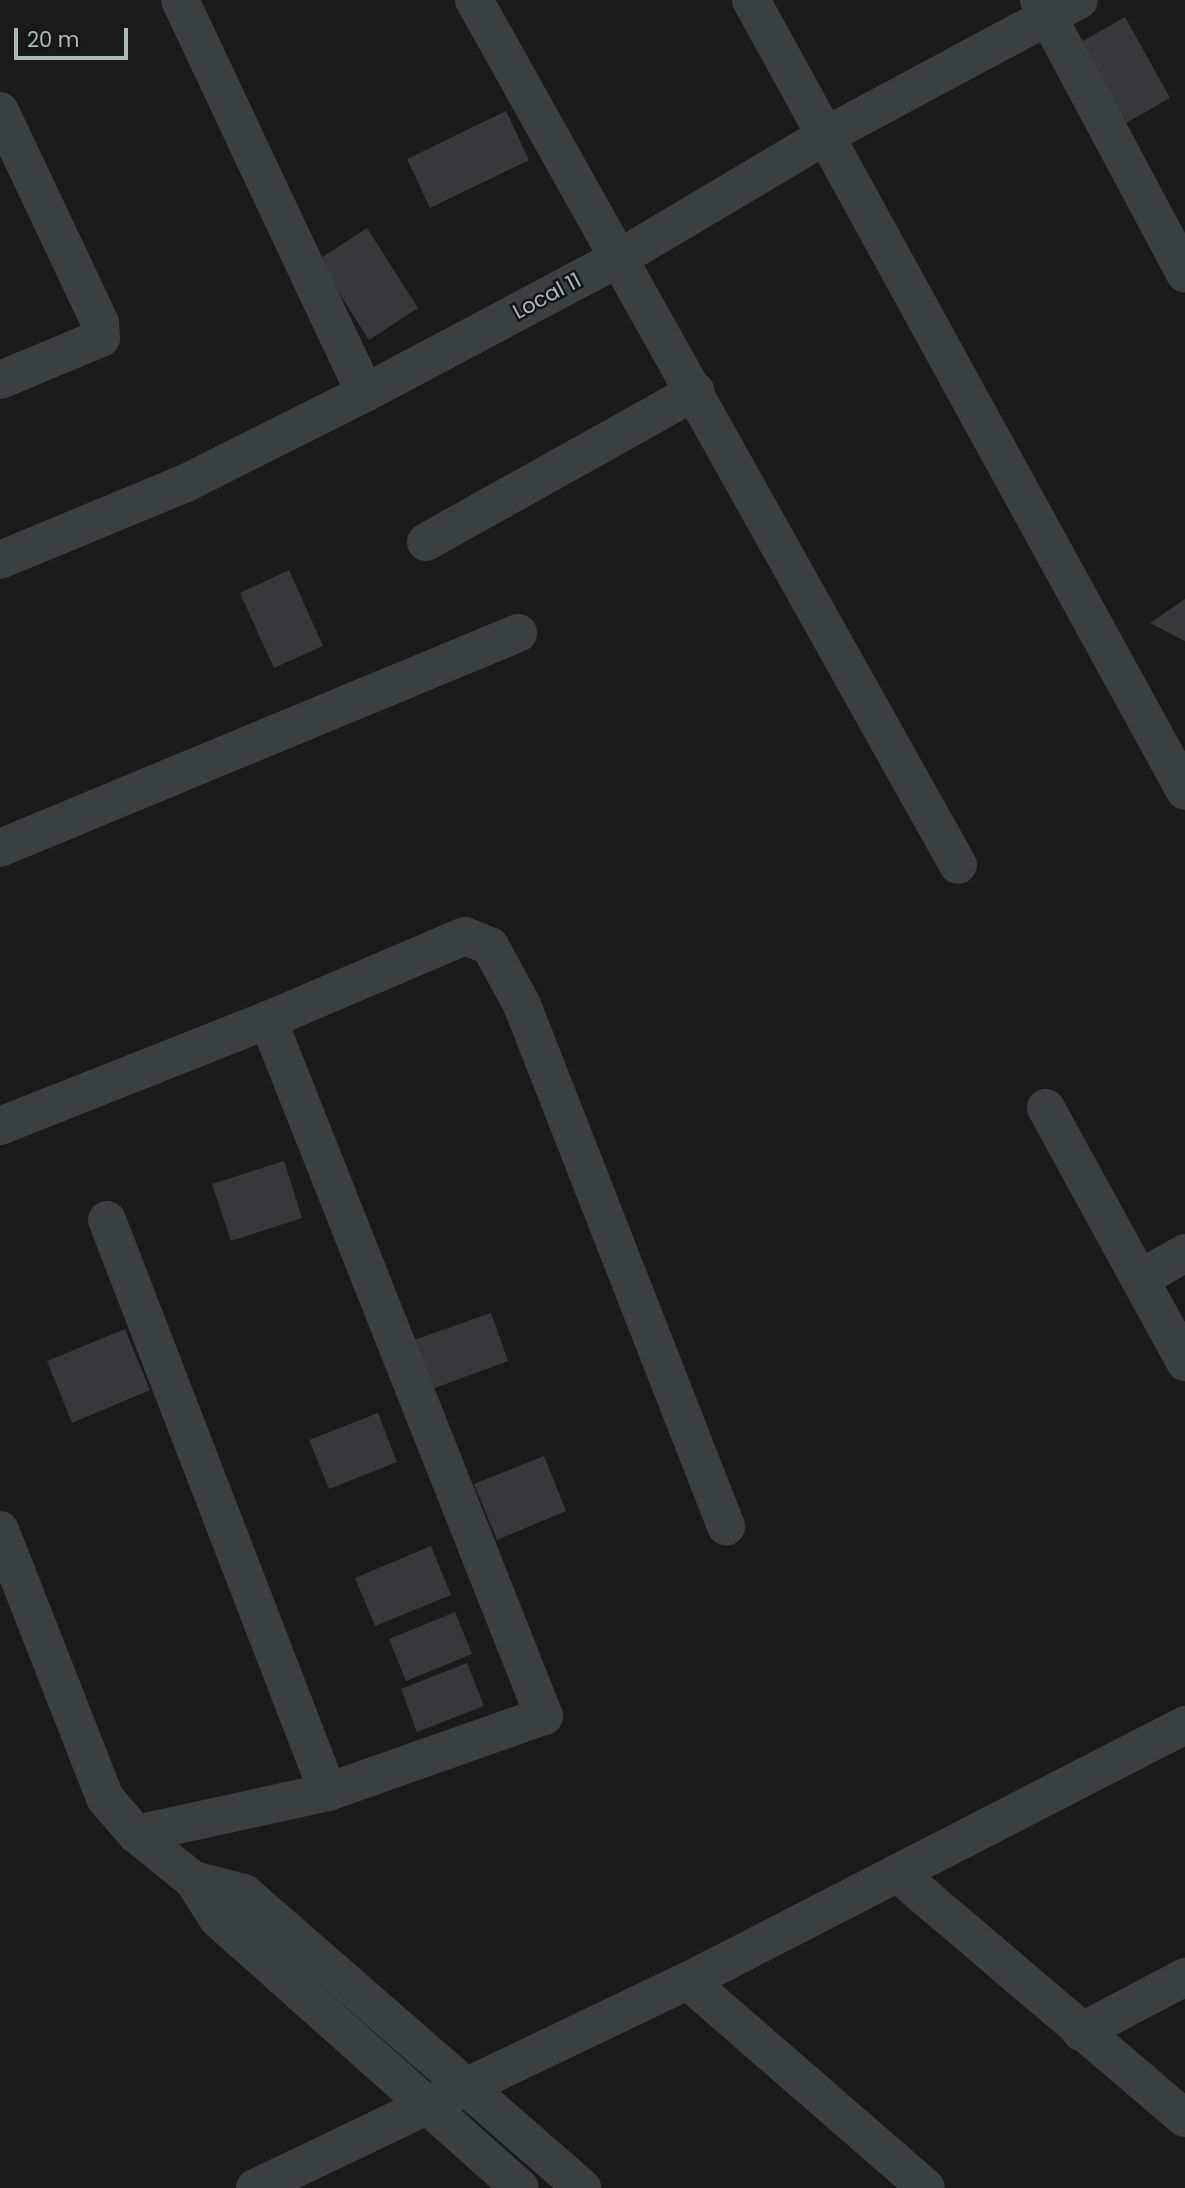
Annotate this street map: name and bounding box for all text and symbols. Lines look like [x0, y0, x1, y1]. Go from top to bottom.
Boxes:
scale bar [18, 14, 131, 58]
text: 20 m [27, 25, 80, 54]
street label: Local 11 [509, 268, 585, 324]

